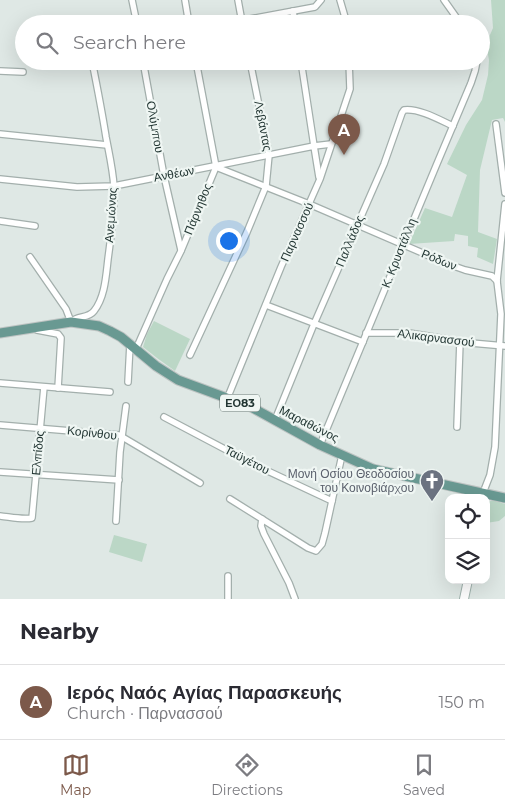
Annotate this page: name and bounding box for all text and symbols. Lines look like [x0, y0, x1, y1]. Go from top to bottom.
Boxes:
search box [15, 15, 490, 70]
icon: search [33, 29, 61, 57]
text: Search here [73, 31, 186, 54]
street label: Ολύμπου [144, 100, 167, 154]
street label: Λεβάντας [251, 100, 276, 153]
pin: A [328, 114, 360, 155]
street label: Ανθέων [152, 162, 196, 185]
street label: Πάρνηθος [180, 181, 215, 237]
street label: Ανεμώνας [101, 187, 120, 243]
street label: Παρνασσού [277, 200, 316, 264]
street label: Παλλάδος [332, 213, 367, 269]
street label: Κ. Κρυστάλλη [378, 216, 419, 290]
your location [216, 228, 242, 254]
street label: Ρόδων [419, 246, 459, 273]
street label: Αλικαρνασσού [397, 325, 476, 350]
road number: ΕΟ83 [220, 394, 260, 412]
street label: Μαραθώνος [277, 402, 342, 445]
street label: Κορίνθου [66, 422, 118, 443]
street label: Ελπίδος [28, 430, 47, 476]
street label: Ταϋγέτου [222, 442, 272, 477]
place label: Μονή Οσίου Θεοδοσίου του Κοινοβιάρχου [288, 466, 414, 495]
church icon: Μονή Οσίου Θεοδοσίου του Κοινοβιάρχου [419, 468, 445, 502]
map controls [445, 494, 490, 584]
button: locate [445, 494, 490, 539]
button: layers [445, 539, 490, 584]
text: Nearby [20, 619, 99, 644]
text: Ιερός Ναός Αγίας Παρασκευής [67, 681, 342, 704]
text: A [30, 693, 42, 712]
text: 150 m [438, 693, 485, 712]
text: Church · Παρνασσού [67, 704, 223, 723]
tab: Map [60, 751, 91, 799]
tab: Directions [211, 751, 283, 799]
tab: Saved [403, 751, 445, 799]

